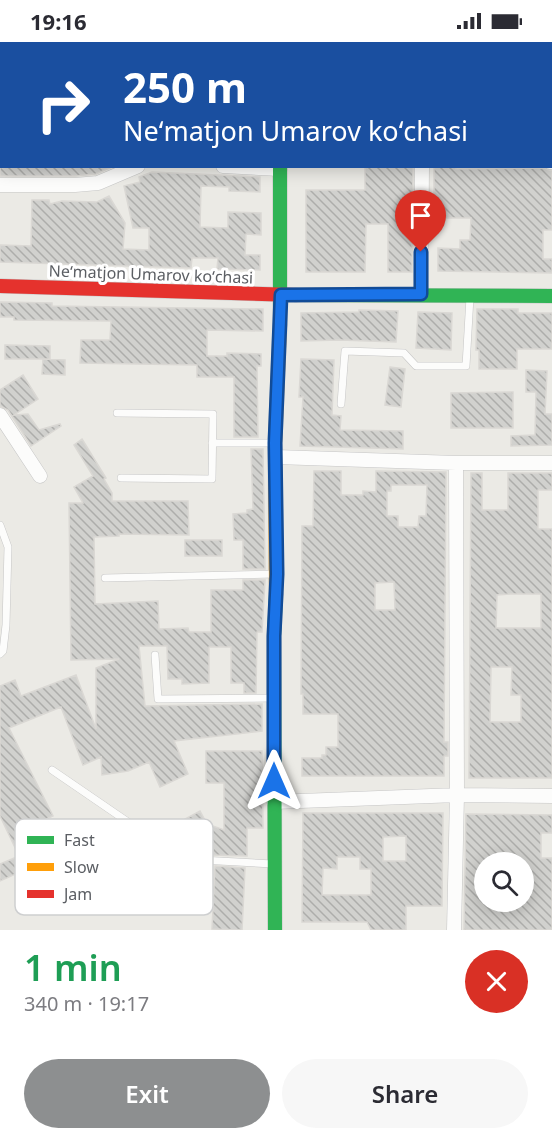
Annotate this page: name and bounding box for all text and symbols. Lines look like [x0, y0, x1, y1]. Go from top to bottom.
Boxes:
text: 19:16 [30, 6, 87, 36]
text: 250 m [123, 58, 247, 115]
icon: right [24, 66, 102, 144]
text: Neʻmatjon Umarov koʻchasi [123, 112, 468, 149]
pin [395, 190, 446, 252]
icon: arrive [404, 199, 437, 232]
street label: Neʻmatjon Umarov koʻchasi [48, 259, 254, 289]
position arrow [242, 749, 306, 813]
legend [15, 819, 213, 915]
text: Fast [64, 829, 95, 851]
map controls [474, 852, 534, 912]
button: search [474, 852, 534, 912]
text: Slow [64, 856, 99, 878]
text: Jam [62, 883, 92, 905]
text: 1 min [24, 943, 122, 992]
button: close [465, 950, 528, 1013]
text: 340 m · 19:17 [24, 990, 149, 1017]
button: Exit [24, 1059, 270, 1128]
button: Share [282, 1059, 528, 1128]

